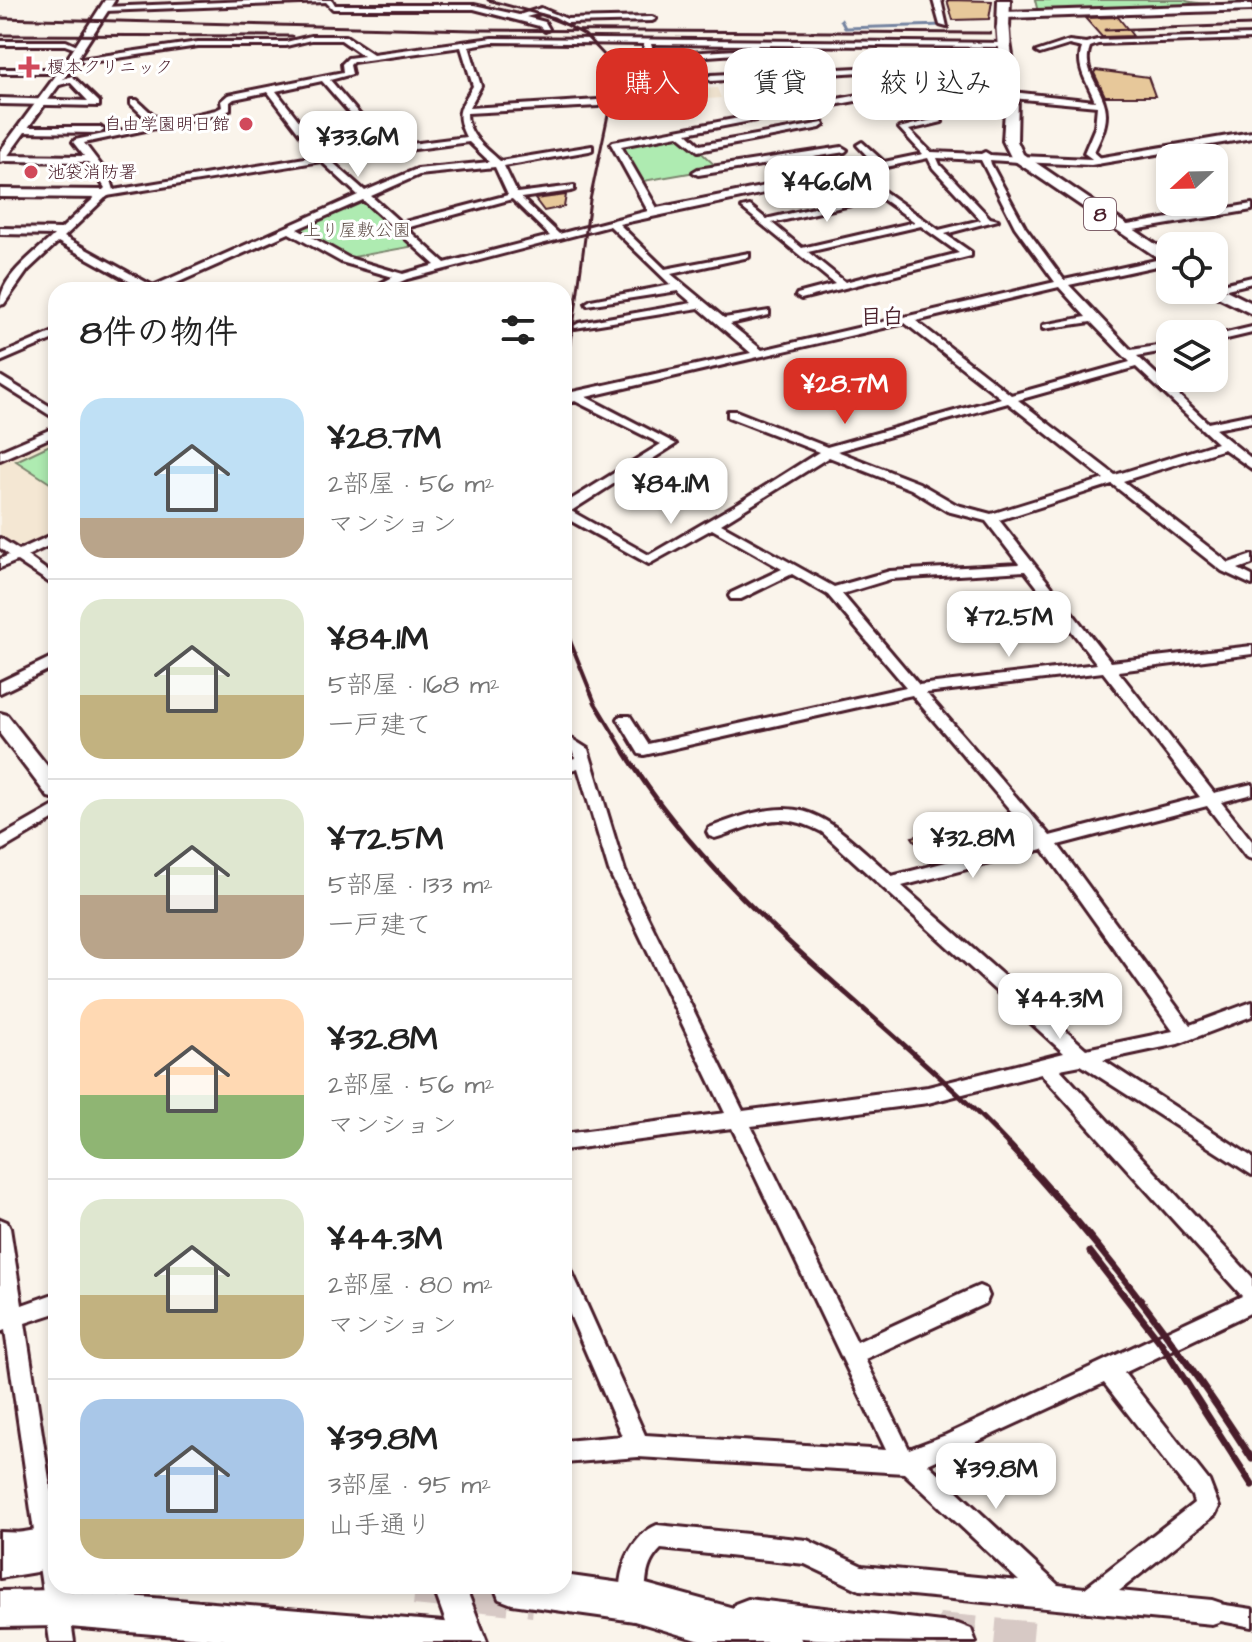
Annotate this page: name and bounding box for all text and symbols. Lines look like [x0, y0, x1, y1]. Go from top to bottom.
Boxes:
chip: 購入 [596, 48, 708, 120]
chip: 賃貸 [724, 48, 836, 120]
chip: 絞り込み [852, 48, 1020, 120]
place label: 榎本クリニック [47, 55, 173, 80]
marker: 榎本クリニック [18, 56, 40, 78]
pin: ¥33.6M [293, 111, 423, 179]
place label: 自由学園明日館 [104, 112, 230, 137]
marker: 自由学園明日館 [237, 115, 255, 133]
text: ¥33.6M [317, 119, 399, 155]
north arrow [1156, 144, 1228, 216]
map controls [1156, 144, 1228, 392]
pin: ¥46.6M [762, 156, 892, 224]
place label: 池袋消防署 [47, 160, 137, 185]
marker: 池袋消防署 [22, 163, 40, 181]
text: ¥46.6M [782, 164, 872, 200]
road number: 8 [1084, 198, 1116, 230]
park label: 上り屋敷公園 [303, 218, 411, 243]
button: locate [1156, 232, 1228, 304]
district label: 目白 [860, 302, 904, 333]
icon: filters [496, 308, 540, 352]
text: 8件の物件 [80, 309, 238, 357]
button: layers [1156, 320, 1228, 392]
pin: ¥28.7M [780, 358, 910, 426]
text: ¥28.7M [802, 366, 888, 402]
text: ¥28.7M [328, 414, 442, 462]
icon: home [144, 430, 240, 526]
pin: ¥84.1M [606, 458, 736, 526]
text: 2部屋 · 56 m² [328, 466, 494, 502]
text: ¥84.1M [633, 466, 709, 502]
text: マンション [328, 506, 457, 542]
pin: ¥72.5M [944, 591, 1074, 659]
text: ¥72.5M [965, 599, 1053, 635]
text: ¥84.1M [328, 615, 429, 663]
icon: home [144, 631, 240, 727]
text: 5部屋 · 168 m² [328, 667, 500, 703]
text: 一戸建て [328, 707, 432, 743]
pin: ¥32.8M [908, 812, 1038, 880]
text: ¥72.5M [328, 815, 444, 863]
text: ¥32.8M [931, 820, 1015, 856]
icon: home [144, 831, 240, 927]
text: 5部屋 · 133 m² [328, 867, 493, 903]
text: 一戸建て [328, 907, 432, 943]
pin: ¥44.3M [995, 973, 1125, 1041]
text: ¥44.3M [1016, 981, 1104, 1017]
text: ¥32.8M [328, 1015, 438, 1063]
icon: home [144, 1031, 240, 1127]
text: 2部屋 · 56 m² [328, 1067, 494, 1103]
text: マンション [328, 1107, 457, 1143]
text: ¥44.3M [328, 1215, 443, 1263]
icon: home [144, 1231, 240, 1327]
text: 2部屋 · 80 m² [328, 1267, 493, 1303]
text: マンション [328, 1307, 457, 1343]
text: ¥39.8M [328, 1415, 438, 1463]
icon: home [144, 1431, 240, 1527]
pin: ¥39.8M [931, 1443, 1061, 1511]
text: ¥39.8M [954, 1451, 1038, 1487]
text: 3部屋 · 95 m² [328, 1467, 491, 1503]
text: 山手通り [328, 1507, 432, 1543]

